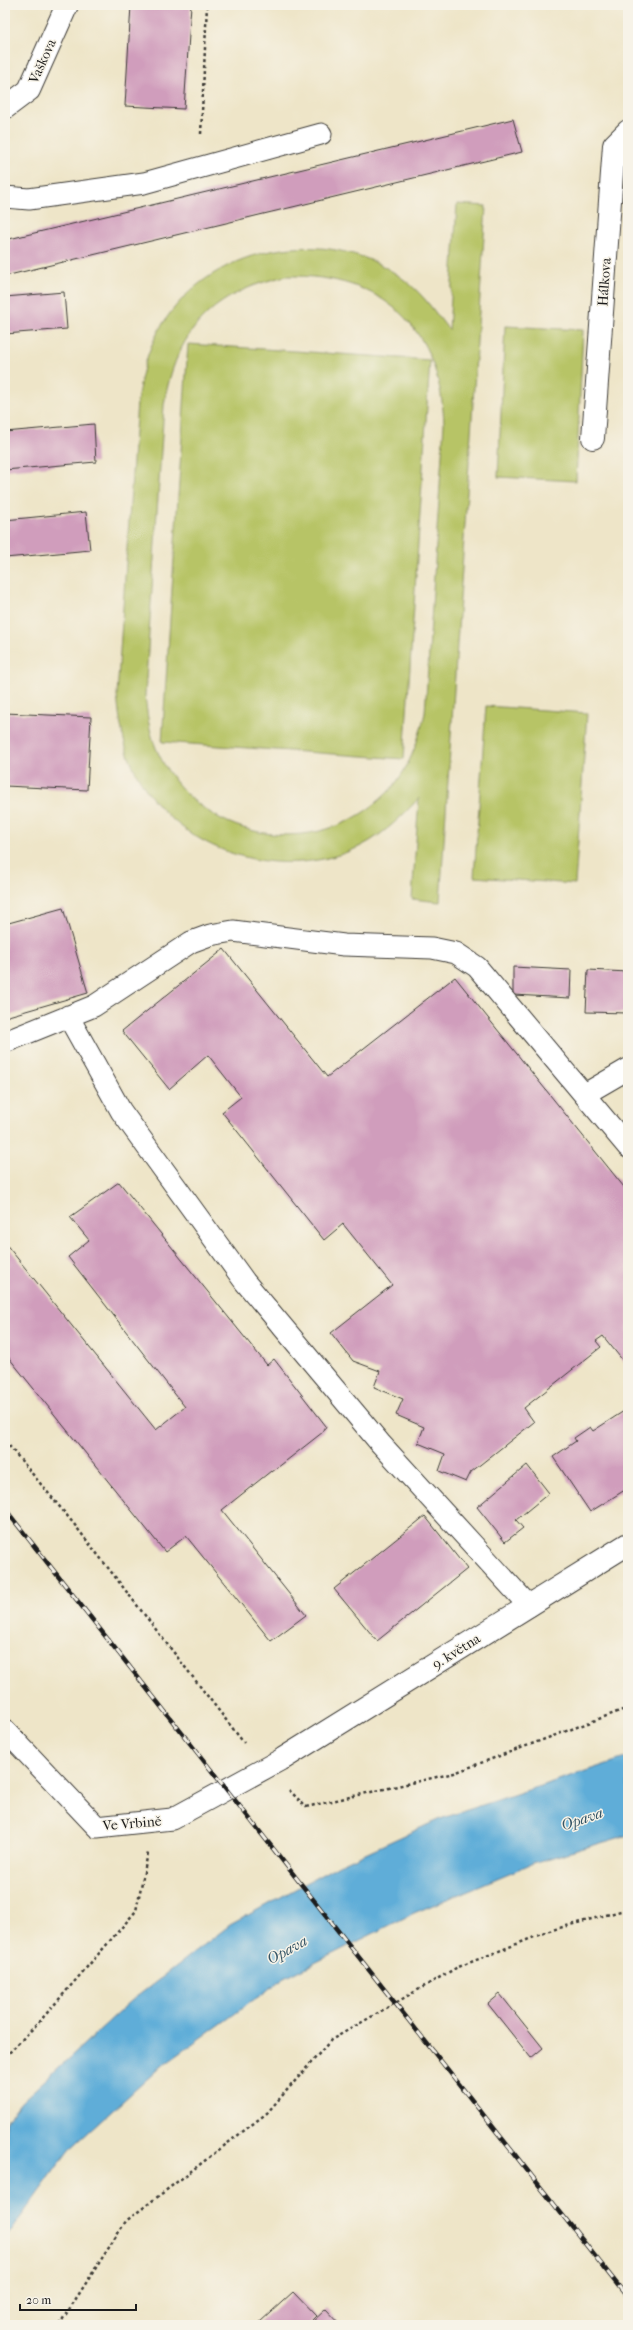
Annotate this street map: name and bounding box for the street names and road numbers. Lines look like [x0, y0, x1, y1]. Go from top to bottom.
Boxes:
street label: Vaškova [25, 36, 60, 87]
street label: Hálkova [594, 257, 615, 307]
street label: 9. května [429, 1630, 484, 1673]
street label: Ve Vrbině [101, 1812, 162, 1835]

